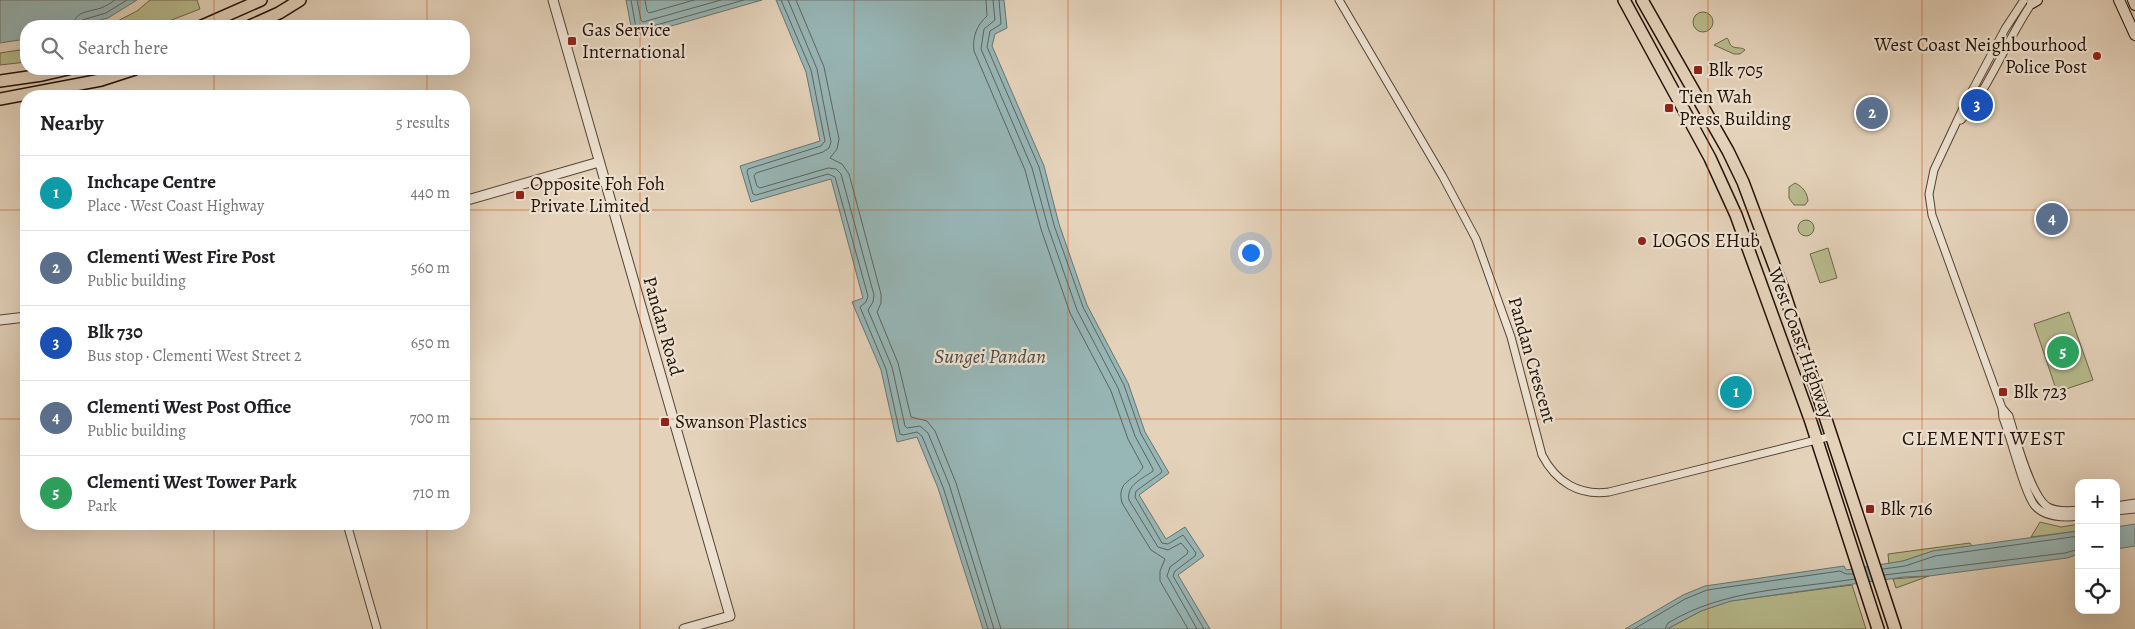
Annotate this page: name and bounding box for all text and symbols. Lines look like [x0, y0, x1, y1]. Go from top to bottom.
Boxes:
place label: Gas Service International [582, 17, 686, 65]
search box [20, 20, 470, 75]
place label: West Coast Neighbourhood Police Post [1873, 32, 2088, 80]
icon: search [38, 34, 66, 62]
text: Search here [78, 35, 168, 61]
marker: Gas Service International [566, 35, 578, 47]
marker: West Coast Neighbourhood Police Post [2091, 50, 2103, 62]
place label: Blk 705 [1708, 57, 1763, 83]
marker: Blk 705 [1692, 64, 1704, 76]
place label: Tien Wah Press Building [1679, 84, 1792, 132]
pin: 3 [1961, 86, 1993, 124]
pin: 2 [1856, 94, 1888, 132]
marker: Tien Wah Press Building [1663, 102, 1675, 114]
text: Nearby [40, 109, 103, 137]
text: 5 results [396, 112, 450, 134]
text: Inchcape Centre [87, 169, 216, 195]
place label: Opposite Foh Foh Private Limited [530, 171, 665, 219]
text: 1 [53, 182, 59, 204]
text: 440 m [410, 182, 450, 204]
marker: Opposite Foh Foh Private Limited [514, 189, 526, 201]
text: Place · West Coast Highway [87, 195, 264, 217]
pin: 4 [2036, 200, 2068, 238]
place label: LOGOS EHub [1652, 228, 1760, 254]
marker: LOGOS EHub [1636, 235, 1648, 247]
your location [1238, 240, 1264, 266]
text: Clementi West Fire Post [87, 244, 275, 270]
text: 2 [52, 257, 60, 279]
text: 560 m [411, 257, 450, 279]
street label: West Coast Highway [1761, 263, 1841, 423]
text: Public building [87, 270, 186, 292]
street label: Pandan Road [636, 273, 690, 379]
street label: Pandan Crescent [1502, 294, 1562, 426]
text: Blk 730 [87, 319, 143, 345]
text: 3 [53, 332, 59, 354]
text: 650 m [411, 332, 450, 354]
pin: 5 [2047, 333, 2079, 371]
water label: Sungei Pandan [934, 343, 1046, 370]
text: Bus stop · Clementi West Street 2 [87, 345, 302, 367]
pin: 1 [1720, 373, 1752, 411]
place label: Blk 723 [2013, 379, 2067, 405]
marker: Blk 723 [1997, 386, 2009, 398]
text: Clementi West Post Office [87, 394, 291, 420]
text: 4 [52, 407, 60, 429]
text: 700 m [410, 407, 450, 429]
place label: Swanson Plastics [675, 409, 807, 435]
marker: Swanson Plastics [659, 416, 671, 428]
text: Public building [87, 420, 186, 442]
district label: CLEMENTI WEST [1902, 425, 2066, 452]
text: Clementi West Tower Park [87, 469, 297, 495]
map controls [2075, 479, 2120, 614]
button: + [2075, 479, 2120, 524]
text: 5 [53, 482, 59, 504]
text: 710 m [413, 482, 450, 504]
text: Park [87, 495, 117, 517]
place label: Blk 716 [1880, 496, 1933, 522]
marker: Blk 716 [1864, 503, 1876, 515]
button: − [2075, 524, 2120, 569]
button: locate [2075, 569, 2120, 614]

